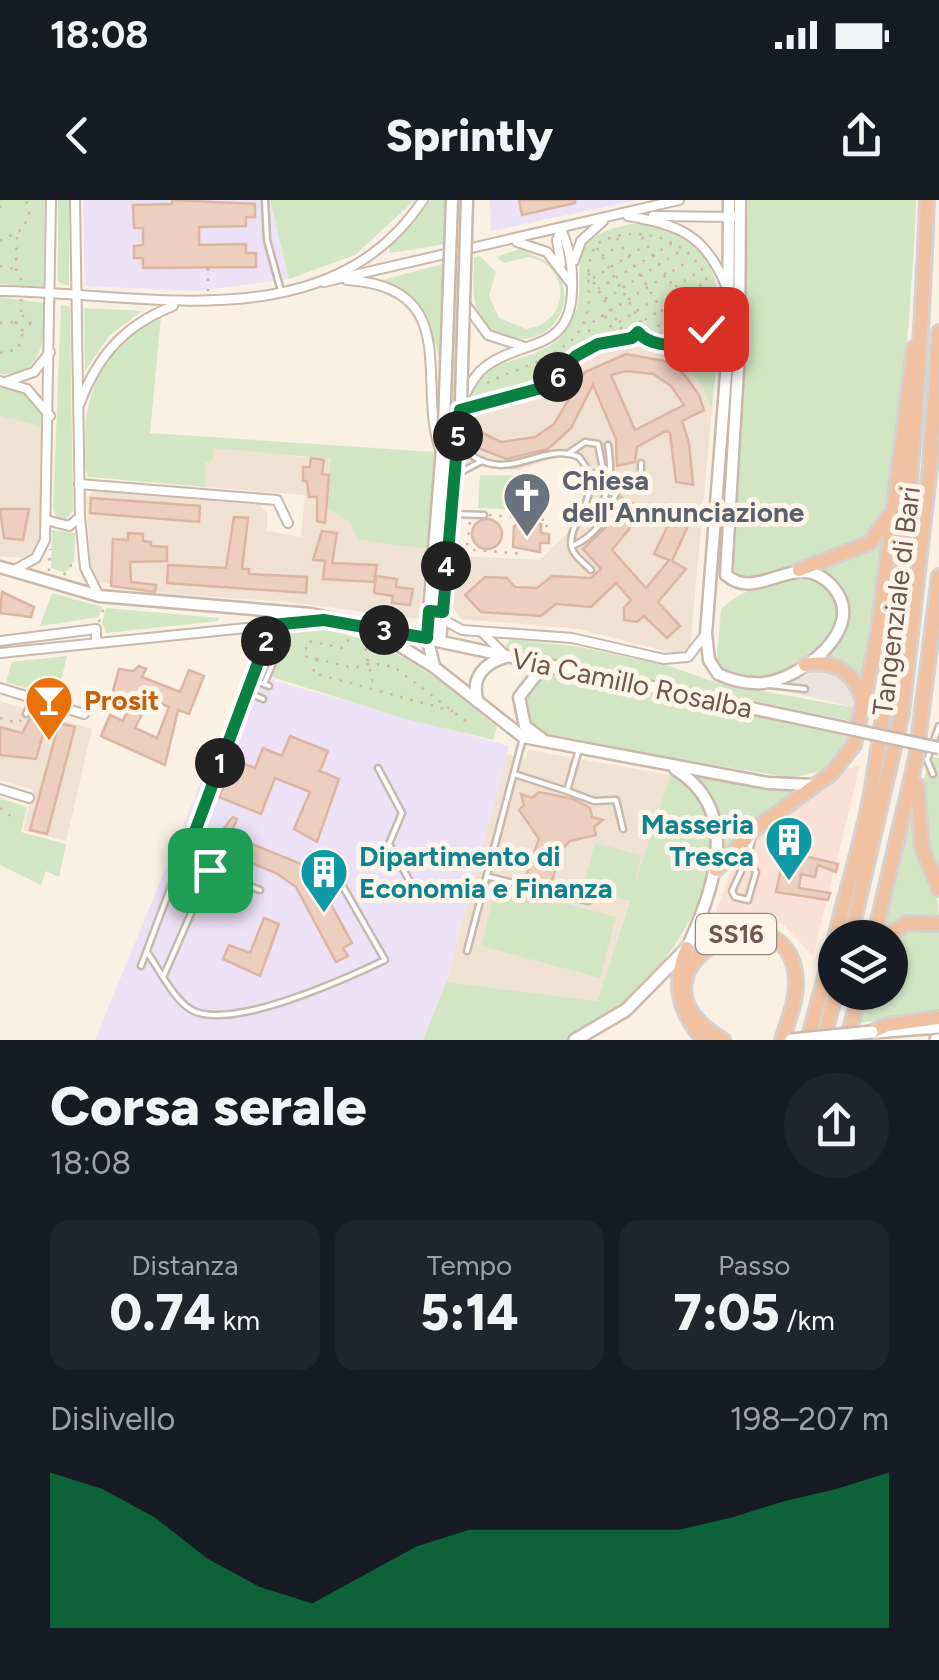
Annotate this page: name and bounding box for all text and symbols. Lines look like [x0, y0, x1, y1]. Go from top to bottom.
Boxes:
text: 18:08 [50, 12, 149, 58]
icon: back [50, 108, 105, 163]
text: Sprintly [386, 108, 553, 162]
icon: share [834, 108, 889, 163]
pin [664, 287, 749, 372]
icon: check [679, 302, 734, 357]
pin: 6 [533, 352, 583, 402]
text: 6 [550, 360, 566, 394]
pin: 5 [433, 411, 483, 461]
text: 5 [450, 419, 466, 453]
place label: Chiesa dell'Annunciazione [562, 463, 804, 529]
church icon: Chiesa dell'Annunciazione [501, 470, 553, 538]
street label: Tangenziale di Bari [865, 484, 927, 718]
pin: 4 [421, 541, 471, 591]
text: 4 [437, 549, 455, 583]
pin: 3 [359, 605, 409, 655]
text: 3 [376, 613, 392, 647]
pin: 2 [241, 616, 291, 666]
text: 2 [258, 624, 274, 658]
street label: Via Camillo Rosalba [508, 641, 756, 725]
bar icon: Prosit [23, 674, 75, 742]
place label: Prosit [84, 683, 159, 717]
pin: 1 [195, 738, 245, 788]
text: 1 [214, 746, 226, 780]
place label: Masseria Tresca [641, 807, 754, 873]
building icon: Masseria Tresca [763, 814, 815, 882]
pin [168, 828, 253, 913]
place label: Dipartimento di Economia e Finanza [359, 839, 613, 905]
icon: arrive [183, 843, 238, 898]
building icon: Dipartimento di Economia e Finanza [298, 846, 350, 914]
road number: SS16 [696, 914, 776, 954]
map controls [818, 920, 908, 1010]
button: layers [818, 920, 908, 1010]
text: Corsa serale [50, 1073, 367, 1139]
button: share [784, 1073, 889, 1178]
text: 18:08 [50, 1144, 131, 1182]
text: Distanza [131, 1248, 238, 1282]
text: Tempo [427, 1248, 512, 1282]
text: Passo [718, 1248, 790, 1282]
text: 0.74 [110, 1282, 216, 1343]
text: 5:14 [420, 1282, 519, 1343]
text: 7:05 [673, 1282, 780, 1343]
text: km [216, 1303, 260, 1337]
text: /km [780, 1303, 835, 1337]
text: Dislivello [50, 1400, 175, 1438]
text: 198–207 m [730, 1400, 889, 1438]

